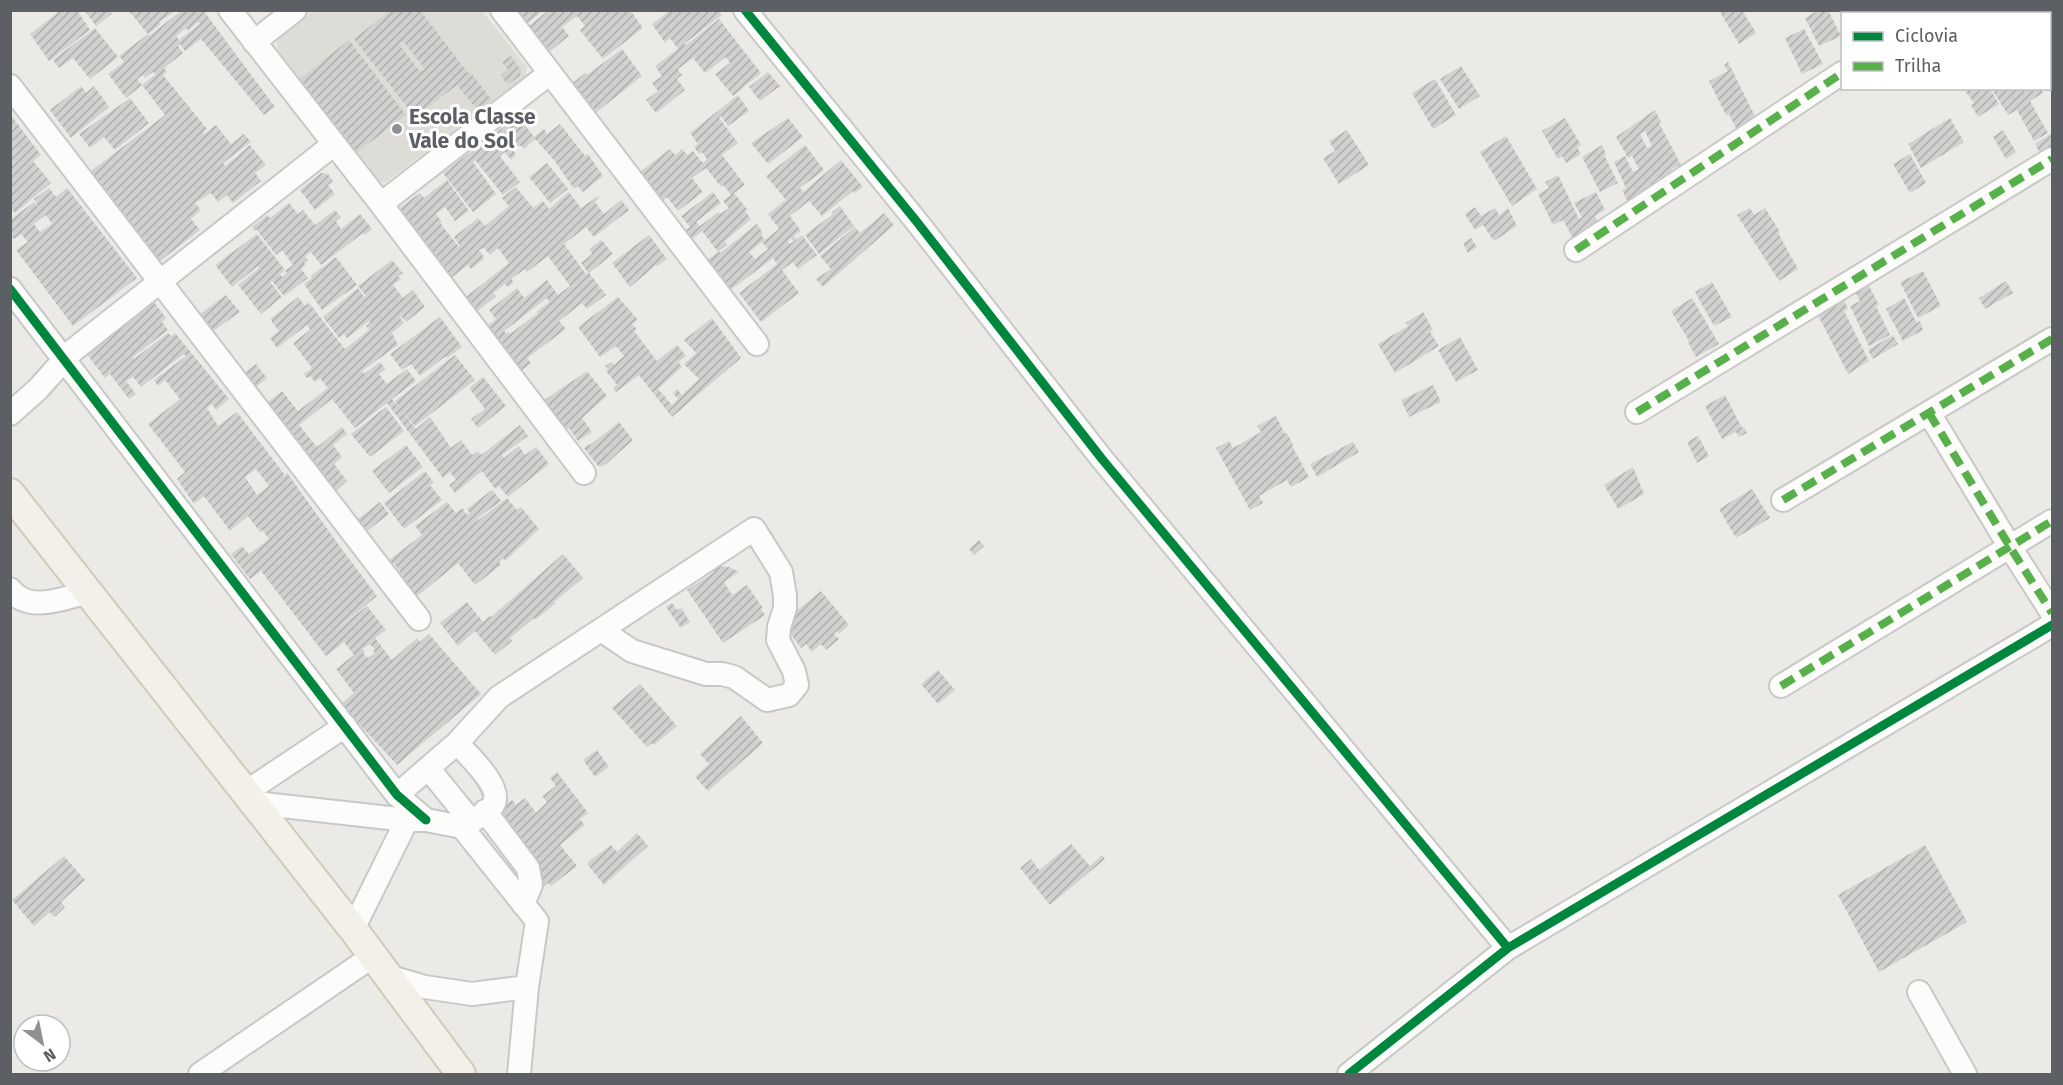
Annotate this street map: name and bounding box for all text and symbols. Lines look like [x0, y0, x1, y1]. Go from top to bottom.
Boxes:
legend [1841, 12, 2051, 90]
text: Ciclovia [1895, 25, 1958, 47]
text: Trilha [1895, 55, 1941, 77]
place label: Escola Classe Vale do Sol [408, 104, 536, 154]
marker: Escola Classe Vale do Sol [390, 122, 404, 136]
north arrow [12, 1013, 72, 1073]
text: N [40, 1044, 59, 1066]

